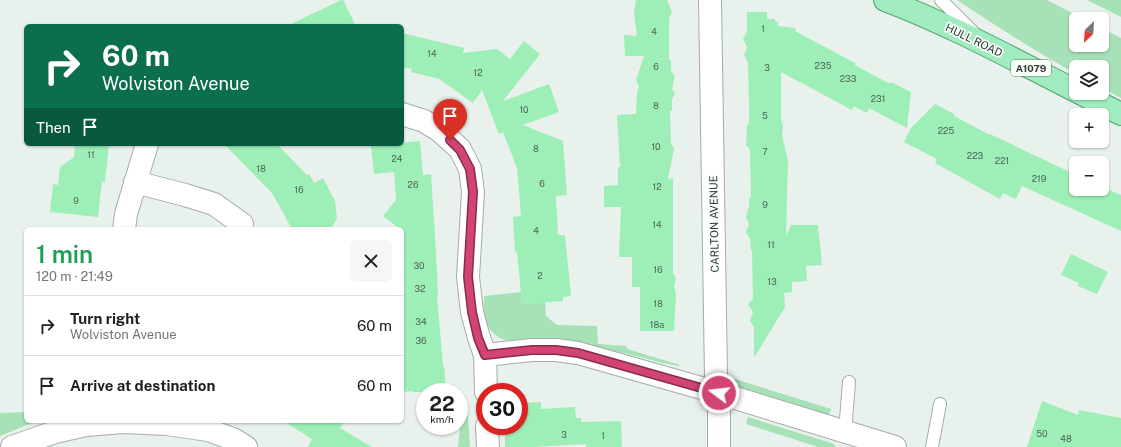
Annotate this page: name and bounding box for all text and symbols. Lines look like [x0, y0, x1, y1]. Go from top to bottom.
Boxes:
north arrow [1069, 12, 1109, 52]
map controls [1069, 12, 1109, 196]
street label: HULL ROAD [944, 21, 1005, 59]
house number: 1 [761, 23, 765, 34]
house number: 4 [651, 26, 657, 37]
text: 60 m [102, 39, 170, 72]
icon: right [36, 40, 88, 92]
house number: 14 [427, 48, 437, 59]
house number: 235 [815, 60, 832, 71]
road number: A1079 [1011, 60, 1051, 76]
button: layers [1069, 60, 1109, 100]
house number: 6 [653, 61, 659, 72]
house number: 3 [764, 62, 770, 73]
house number: 12 [473, 67, 483, 78]
text: Wolviston Avenue [102, 73, 250, 94]
house number: 233 [840, 73, 857, 84]
house number: 231 [871, 93, 885, 104]
pin [433, 99, 467, 140]
house number: 8 [653, 100, 659, 111]
house number: 10 [519, 104, 529, 115]
icon: arrive [439, 105, 461, 127]
button: + [1069, 108, 1109, 148]
house number: 5 [762, 110, 768, 121]
icon: arrive [79, 116, 101, 138]
text: Then [36, 119, 71, 136]
house number: 225 [938, 125, 954, 136]
house number: 10 [651, 141, 661, 152]
house number: 8 [533, 143, 539, 154]
house number: 7 [762, 146, 768, 157]
house number: 11 [87, 149, 95, 160]
house number: 223 [967, 150, 984, 161]
house number: 24 [391, 153, 403, 164]
house number: 221 [995, 155, 1009, 166]
button: − [1069, 156, 1109, 196]
house number: 18 [256, 163, 266, 174]
house number: 219 [1032, 173, 1047, 184]
street label: CARLTON AVENUE [707, 175, 721, 273]
house number: 6 [539, 178, 545, 189]
house number: 26 [408, 179, 419, 190]
house number: 12 [652, 181, 662, 192]
house number: 16 [294, 184, 304, 195]
house number: 9 [73, 195, 79, 206]
house number: 9 [762, 199, 768, 210]
house number: 14 [652, 219, 662, 230]
house number: 4 [533, 225, 539, 236]
house number: 11 [767, 239, 775, 250]
text: 1 min [36, 240, 93, 268]
button: close [350, 240, 392, 282]
house number: 30 [413, 260, 425, 271]
house number: 16 [653, 264, 663, 275]
text: 120 m · 21:49 [36, 269, 113, 284]
house number: 2 [537, 270, 543, 281]
house number: 13 [767, 276, 777, 287]
house number: 32 [414, 283, 426, 294]
house number: 18 [653, 298, 663, 309]
text: Turn right [70, 310, 140, 327]
icon: right [36, 315, 58, 337]
house number: 34 [415, 316, 427, 327]
text: 60 m [357, 317, 392, 334]
house number: 18a [650, 319, 664, 330]
text: Wolviston Avenue [70, 327, 177, 342]
house number: 36 [415, 335, 427, 346]
position arrow [698, 372, 740, 414]
icon: arrive [36, 375, 58, 397]
text: Arrive at destination [70, 377, 215, 394]
text: 60 m [357, 377, 392, 394]
speed limit sign: 30 [476, 383, 528, 435]
text: 22 [429, 392, 455, 416]
text: km/h [430, 413, 454, 425]
house number: 50 [1036, 428, 1048, 439]
house number: 3 [561, 429, 567, 440]
house number: 1 [601, 430, 605, 441]
house number: 48 [1060, 433, 1072, 444]

